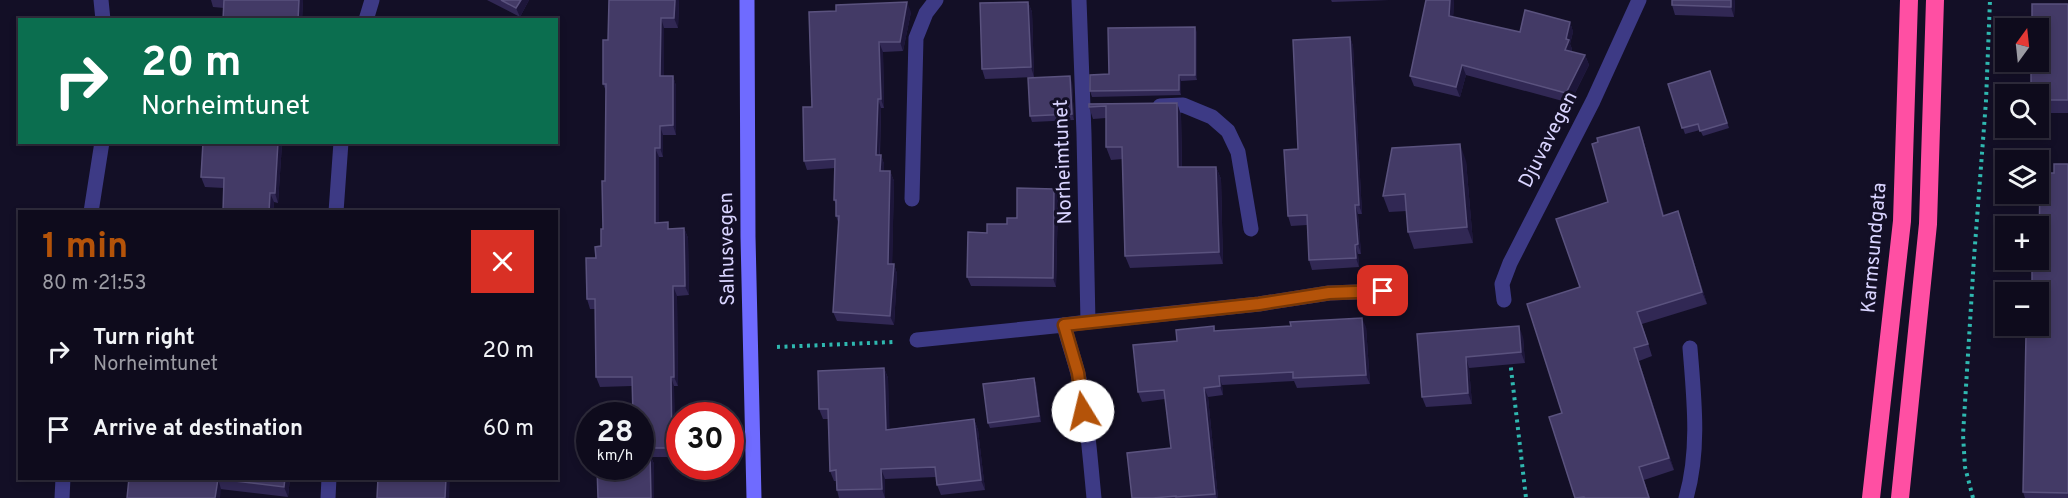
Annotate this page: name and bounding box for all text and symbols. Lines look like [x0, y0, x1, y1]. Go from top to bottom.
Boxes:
north arrow [1995, 18, 2049, 72]
map controls [1995, 18, 2049, 336]
text: 20 m [141, 38, 242, 91]
icon: right [42, 42, 120, 120]
button: search [1995, 84, 2049, 138]
street label: Djuvavegen [1514, 87, 1584, 193]
text: Norheimtunet [141, 90, 310, 124]
street label: Norheimtunet [1049, 99, 1079, 225]
button: layers [1995, 150, 2049, 204]
street label: Karmsundgata [1856, 182, 1894, 314]
street label: Salhusvegen [714, 192, 742, 306]
button: + [1995, 216, 2049, 270]
text: 1 min [42, 225, 128, 271]
button: close [471, 230, 534, 293]
pin [1357, 265, 1408, 316]
text: 80 m · 21:53 [42, 271, 147, 297]
icon: arrive [1366, 274, 1399, 307]
button: − [1995, 282, 2049, 336]
text: Turn right [93, 325, 195, 352]
icon: right [42, 335, 75, 368]
text: 20 m [483, 338, 534, 365]
text: Norheimtunet [93, 352, 218, 378]
position arrow [1051, 379, 1115, 443]
speed limit sign: 30 [666, 402, 744, 480]
icon: arrive [42, 413, 75, 446]
text: 28 [596, 415, 634, 452]
text: Arrive at destination [93, 416, 303, 443]
text: 60 m [483, 416, 534, 443]
text: km/h [597, 447, 633, 466]

